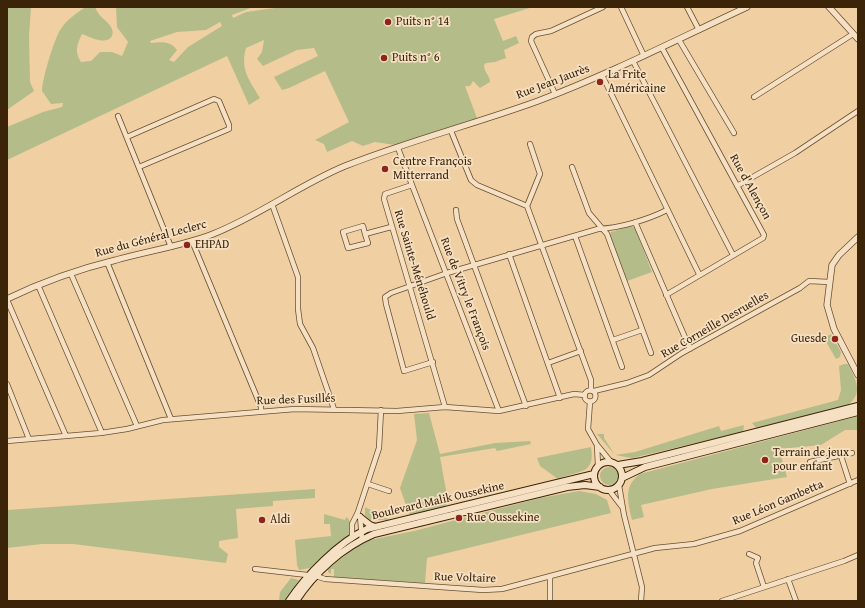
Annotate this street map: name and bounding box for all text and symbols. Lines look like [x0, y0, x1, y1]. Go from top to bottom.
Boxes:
place label: Puits n° 14 [396, 15, 449, 29]
marker: Puits n° 14 [383, 17, 393, 27]
place label: Puits n° 6 [392, 51, 439, 65]
marker: Puits n° 6 [379, 53, 389, 63]
street label: Rue Jean Jaurès [514, 61, 592, 103]
place label: La Frite Américaine [608, 68, 666, 96]
marker: La Frite Américaine [595, 77, 605, 87]
street label: Rue d'Alençon [726, 152, 774, 222]
place label: Centre François Mitterrand [393, 155, 472, 183]
marker: Centre François Mitterrand [380, 164, 390, 174]
street label: Rue Sainte-Ménéhould [390, 208, 438, 322]
street label: Rue du Général Leclerc [94, 217, 208, 261]
street label: Rue de Vitry le François [437, 236, 493, 352]
place label: EHPAD [195, 238, 229, 252]
marker: EHPAD [182, 240, 192, 250]
street label: Rue Corneille Desruelles [659, 288, 771, 362]
place label: Guesde [791, 332, 827, 346]
marker: Guesde [830, 334, 840, 344]
street label: Rue des Fusillés [256, 391, 336, 409]
place label: Terrain de jeux pour enfant [773, 446, 849, 474]
marker: Terrain de jeux pour enfant [760, 455, 770, 465]
street label: Rue Léon Gambetta [730, 477, 826, 529]
street label: Boulevard Malik Oussekine [370, 479, 506, 523]
place label: Rue Oussekine [467, 511, 539, 525]
place label: Aldi [270, 513, 290, 527]
marker: Rue Oussekine [454, 513, 464, 523]
marker: Aldi [257, 515, 267, 525]
street label: Rue Voltaire [434, 570, 496, 586]

